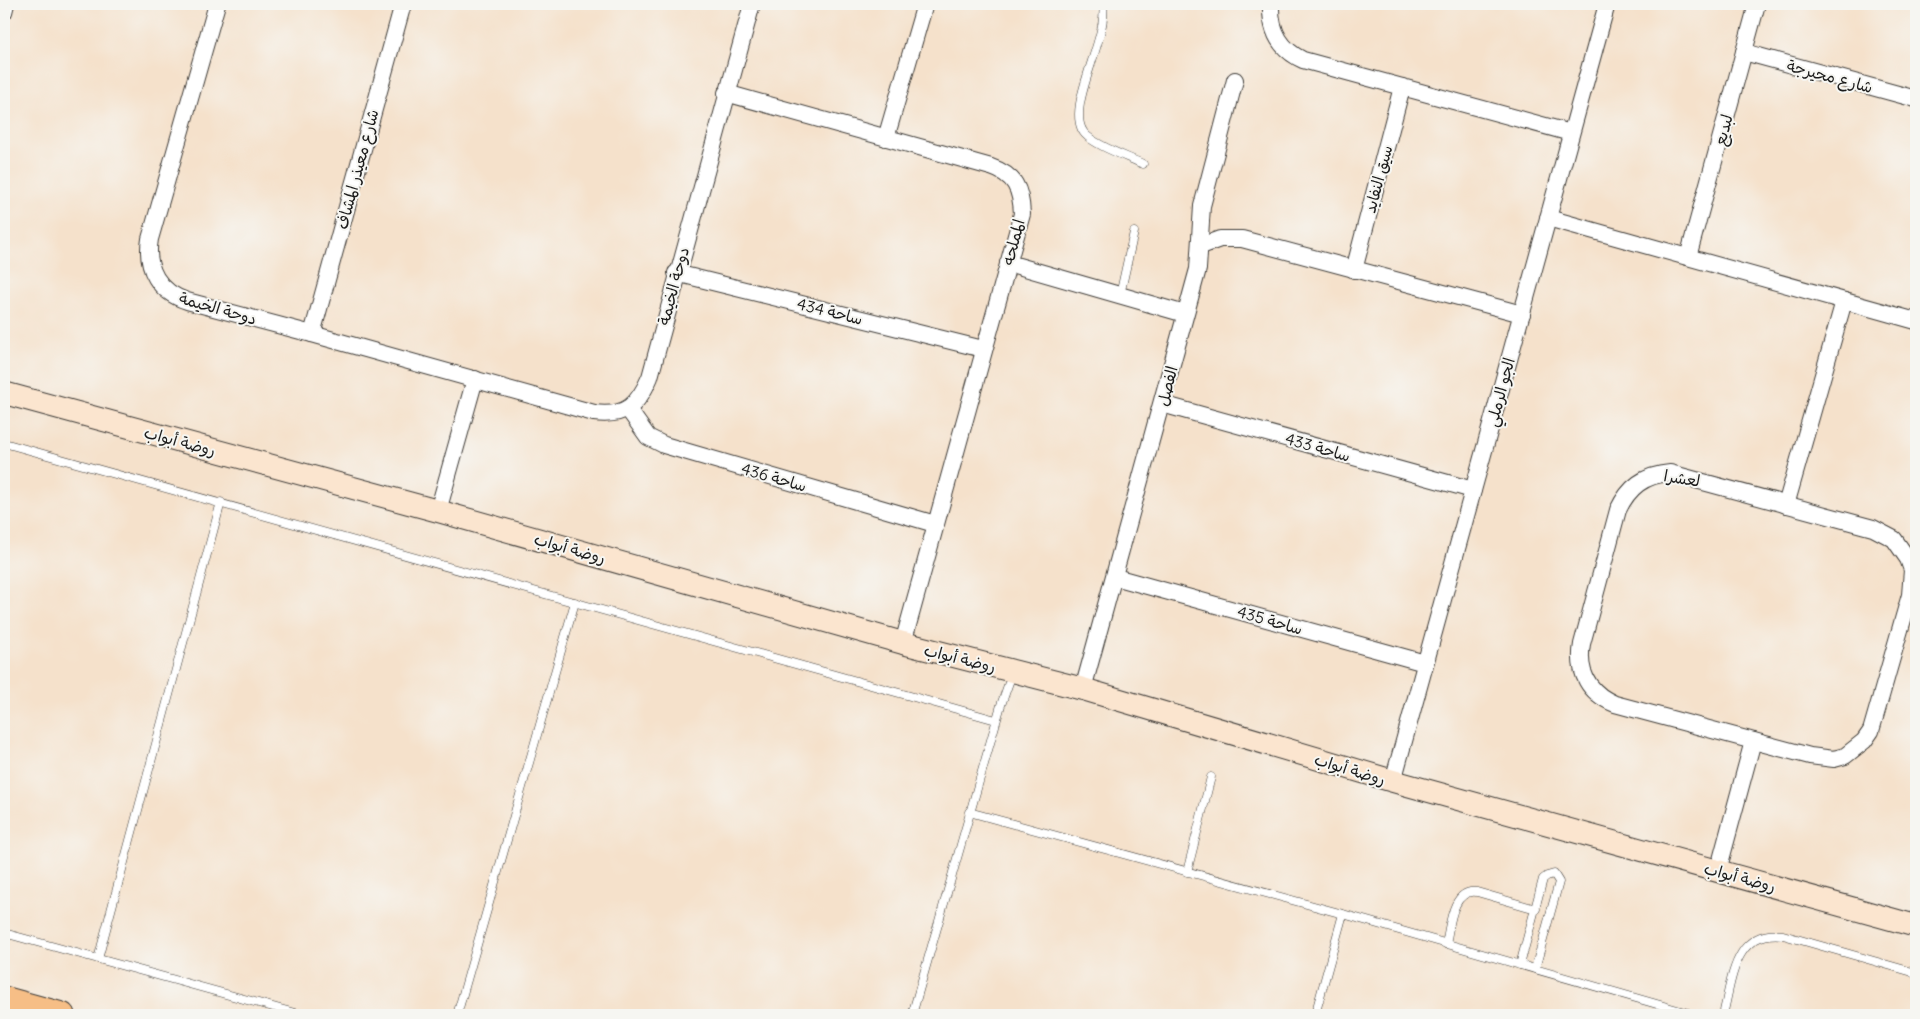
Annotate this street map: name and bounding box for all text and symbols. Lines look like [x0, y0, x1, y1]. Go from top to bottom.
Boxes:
street label: شارع محيرجة [1784, 55, 1875, 99]
street label: شارع معيذر المشاف [331, 107, 385, 232]
street label: لبديع [1709, 112, 1739, 148]
street label: سيق النفايد [1359, 143, 1397, 215]
street label: المملحه [997, 217, 1029, 267]
street label: دوحة الخيمة [653, 245, 693, 327]
street label: دوحة الخيمة [177, 287, 259, 329]
street label: ساحة 434 [795, 293, 865, 329]
street label: الجو الرملي [1481, 355, 1524, 430]
street label: الفصل [1152, 364, 1182, 408]
street label: روضة أبواب [142, 422, 218, 461]
street label: ساحة 433 [1283, 428, 1353, 466]
street label: ساحة 436 [739, 458, 809, 496]
street label: لعشرا [1662, 465, 1702, 491]
street label: روضة أبواب [532, 528, 608, 569]
street label: ساحة 435 [1235, 601, 1305, 639]
street label: روضة أبواب [922, 639, 998, 678]
street label: روضة أبواب [1312, 749, 1388, 790]
street label: روضة أبواب [1702, 858, 1778, 897]

